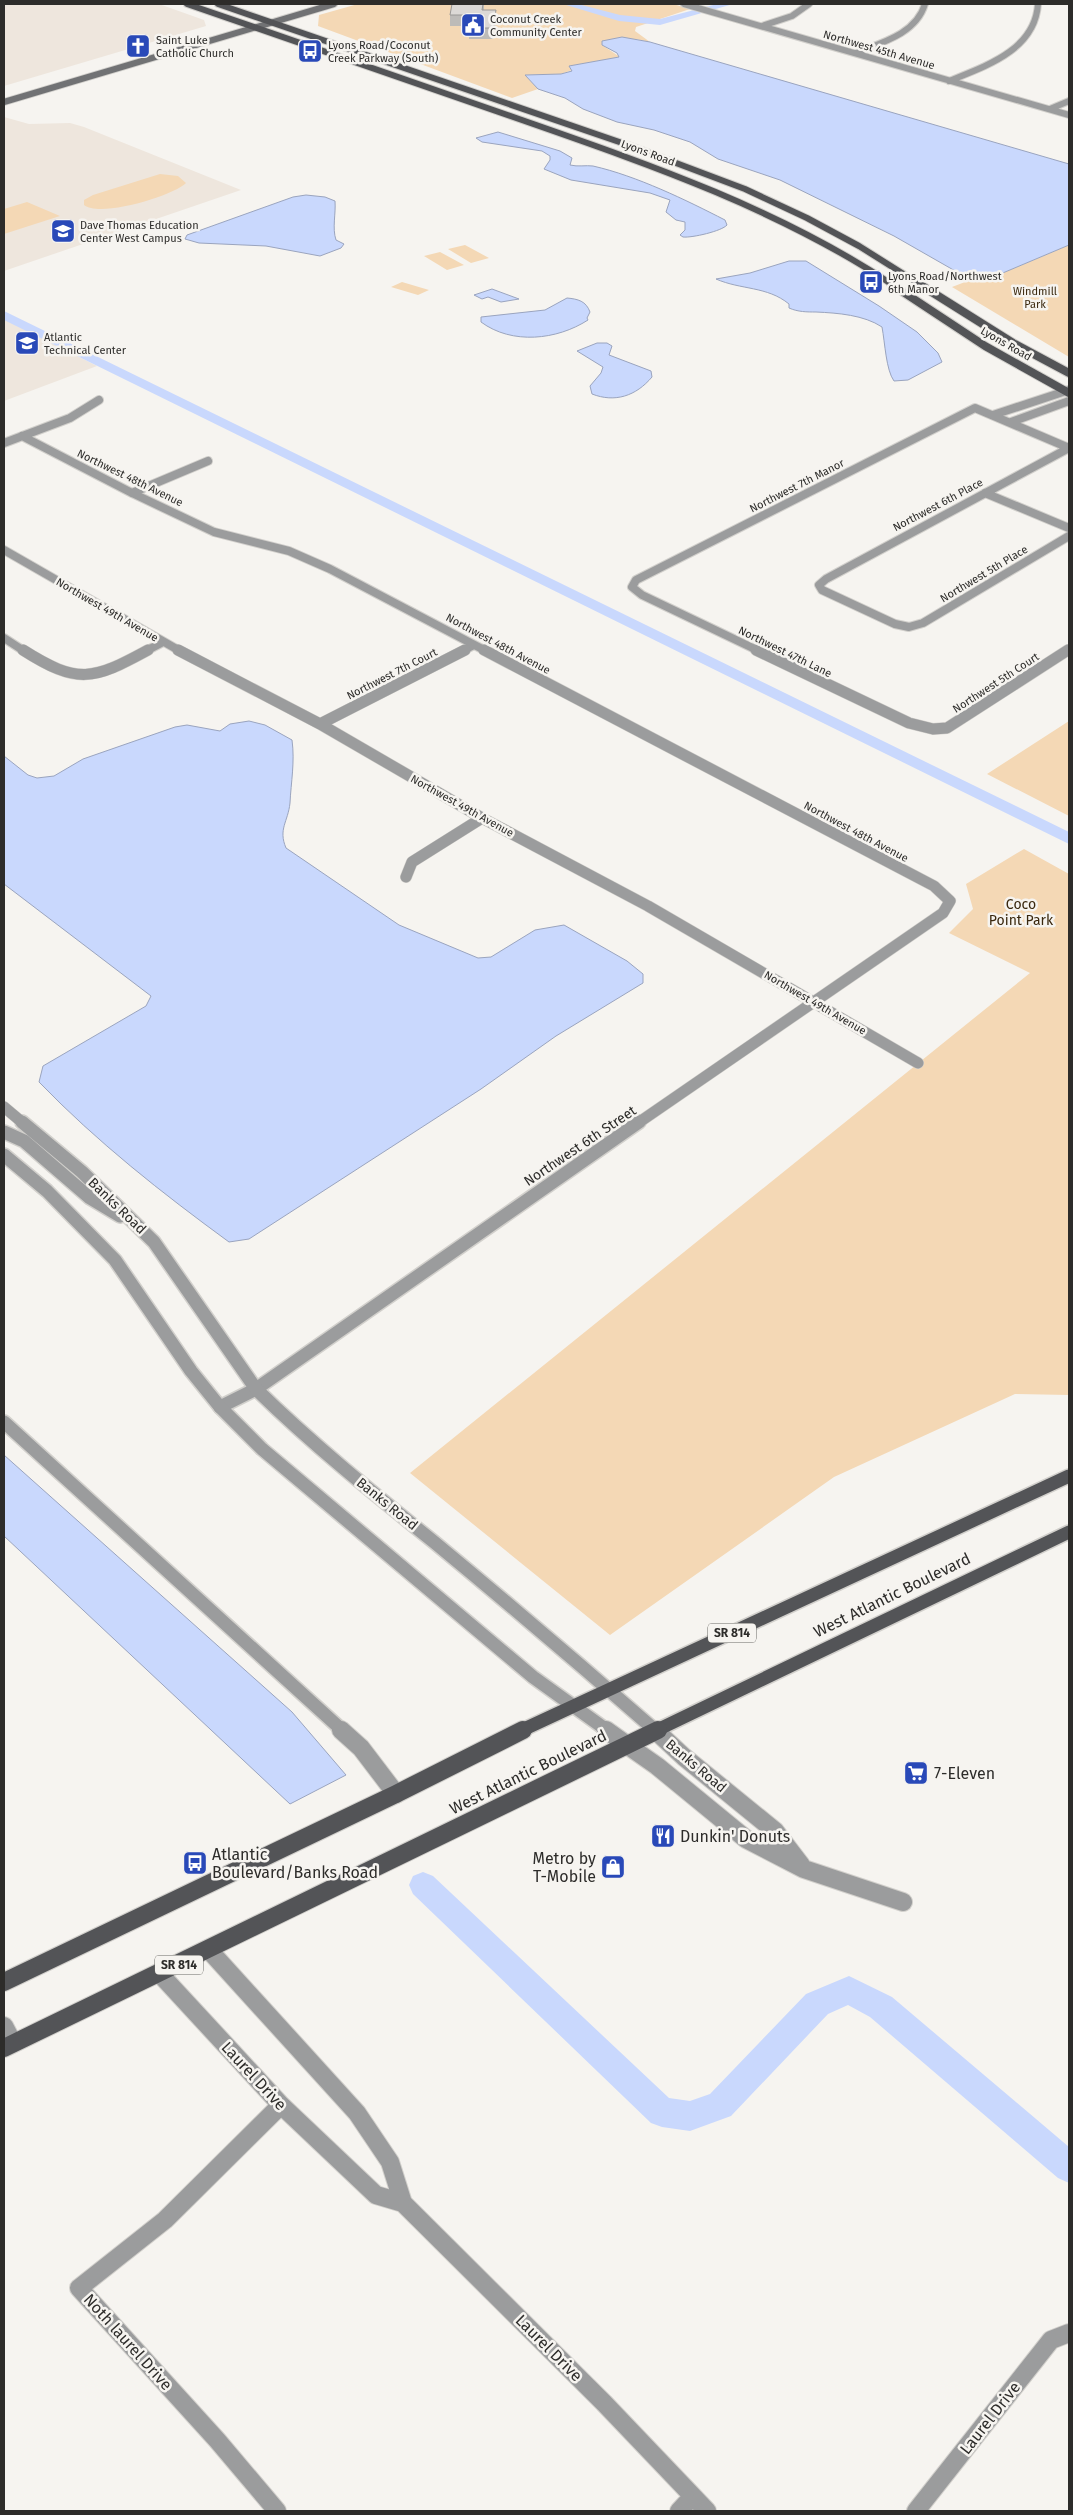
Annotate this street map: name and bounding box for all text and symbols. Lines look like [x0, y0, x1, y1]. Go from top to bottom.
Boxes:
public building icon: Coconut Creek Community Center [460, 12, 486, 38]
place label: Coconut Creek Community Center [490, 13, 583, 39]
street label: Northwest 45th Avenue [822, 28, 936, 72]
church icon: Saint Luke Catholic Church [125, 33, 151, 59]
place label: Saint Luke Catholic Church [156, 34, 234, 60]
bus stop icon: Lyons Road/Coconut Creek Parkway (South) [297, 38, 323, 64]
place label: Lyons Road/Coconut Creek Parkway (South) [328, 39, 439, 65]
street label: Lyons Road [619, 137, 677, 169]
school or university icon: Dave Thomas Education Center West Campus [50, 218, 76, 244]
place label: Dave Thomas Education Center West Campus [80, 219, 199, 245]
bus stop icon: Lyons Road/Northwest 6th Manor [858, 269, 884, 295]
place label: Lyons Road/Northwest 6th Manor [888, 270, 1002, 296]
park label: Windmill Park [1013, 285, 1057, 311]
street label: Lyons Road [978, 324, 1034, 364]
school or university icon: Atlantic Technical Center [14, 330, 40, 356]
place label: Atlantic Technical Center [44, 331, 127, 357]
street label: Northwest 48th Avenue [75, 447, 185, 509]
street label: Northwest 7th Manor [748, 456, 847, 515]
street label: Northwest 6th Place [891, 476, 985, 534]
street label: Northwest 5th Place [938, 543, 1030, 605]
street label: Northwest 49th Avenue [54, 575, 160, 645]
street label: Northwest 48th Avenue [444, 611, 552, 677]
street label: Northwest 47th Lane [736, 624, 834, 680]
street label: Northwest 7th Court [345, 646, 439, 702]
street label: Northwest 5th Court [950, 650, 1042, 716]
street label: Northwest 49th Avenue [408, 772, 516, 840]
street label: Northwest 48th Avenue [802, 799, 910, 865]
park label: Coco Point Park [989, 896, 1054, 929]
street label: Northwest 49th Avenue [762, 968, 868, 1038]
street label: Northwest 6th Street [521, 1102, 640, 1190]
street label: Banks Road [84, 1174, 150, 1238]
street label: Banks Road [353, 1474, 421, 1534]
street label: West Atlantic Boulevard [810, 1549, 974, 1641]
road number: SR 814 [708, 1624, 756, 1642]
street label: West Atlantic Boulevard [446, 1726, 610, 1818]
street label: Banks Road [662, 1736, 730, 1796]
supermarket icon: 7-Eleven [903, 1760, 929, 1786]
place label: 7-Eleven [934, 1764, 995, 1783]
restaurant icon: Dunkin' Donuts [650, 1823, 676, 1849]
place label: Dunkin' Donuts [680, 1827, 790, 1846]
place label: Atlantic Boulevard/Banks Road [212, 1845, 378, 1882]
place label: Metro by T-Mobile [532, 1849, 596, 1886]
bus stop icon: Atlantic Boulevard/Banks Road [182, 1850, 208, 1876]
shop icon: Metro by T-Mobile [600, 1854, 626, 1880]
road number: SR 814 [155, 1956, 203, 1974]
street label: Laurel Drive [217, 2038, 291, 2114]
street label: Noth laurel Drive [80, 2290, 176, 2394]
street label: Laurel Drive [512, 2311, 586, 2385]
street label: Laurel Drive [956, 2378, 1024, 2458]

